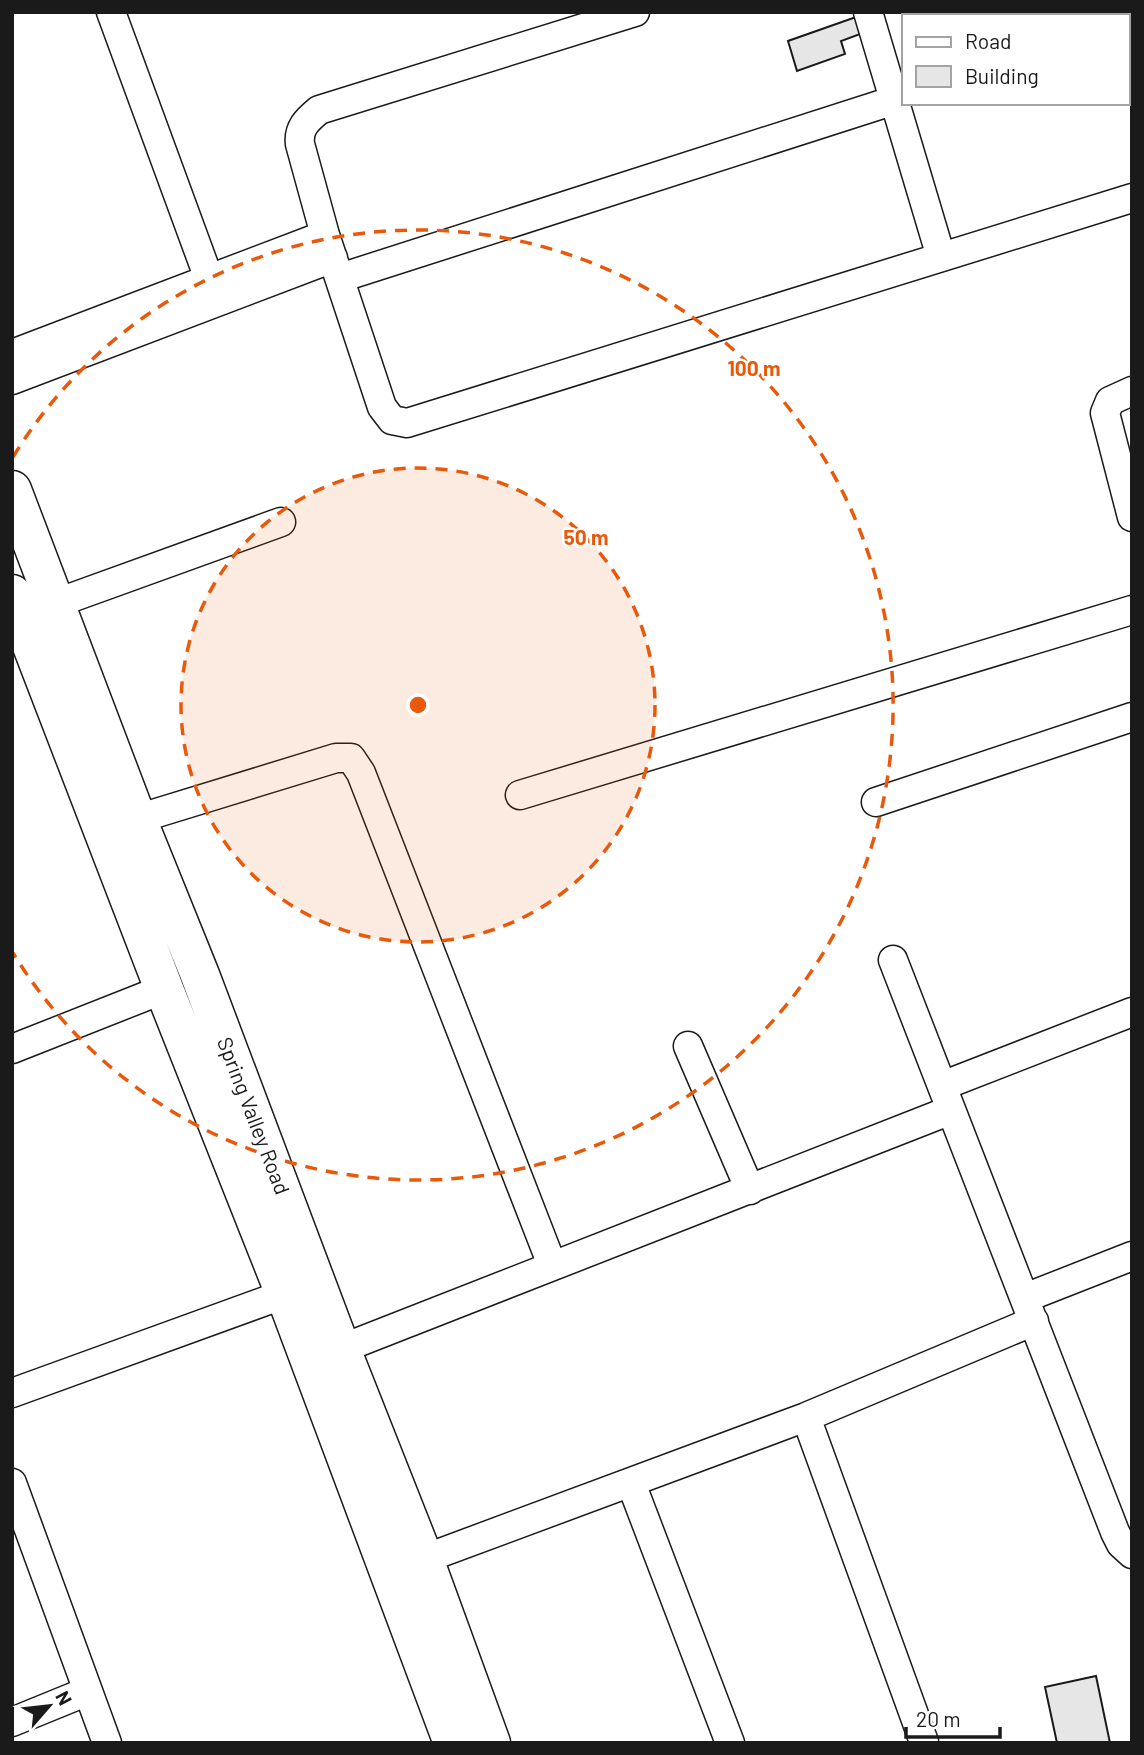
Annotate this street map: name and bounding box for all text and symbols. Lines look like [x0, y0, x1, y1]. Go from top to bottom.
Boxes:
legend [902, 14, 1130, 105]
text: Road [965, 28, 1011, 53]
text: Building [965, 63, 1039, 88]
text: 100 m [727, 355, 781, 380]
text: 50 m [563, 524, 609, 549]
centre of rings [406, 693, 430, 717]
street label: Spring Valley Road [213, 1033, 296, 1198]
north arrow [14, 1671, 84, 1741]
text: N [51, 1687, 78, 1709]
scale bar [906, 1696, 1000, 1740]
text: 20 m [916, 1706, 961, 1731]

